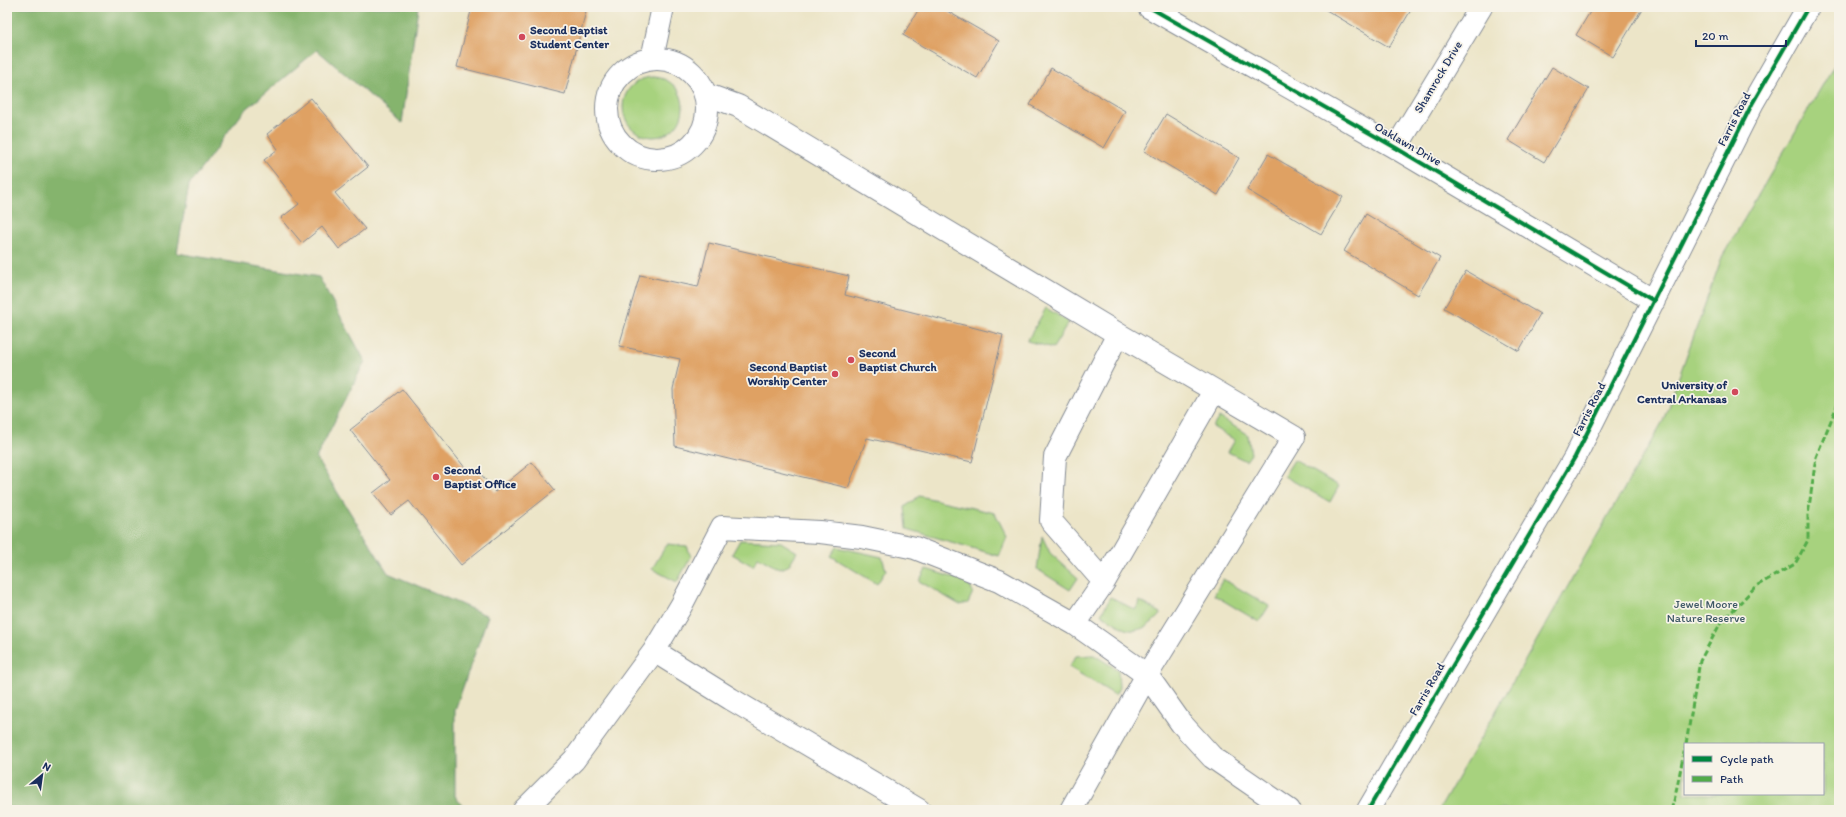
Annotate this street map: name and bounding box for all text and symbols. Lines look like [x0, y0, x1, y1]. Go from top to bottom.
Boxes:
scale bar [1696, 22, 1786, 48]
place label: Second Baptist Student Center [530, 23, 609, 51]
text: 20 m [1702, 29, 1729, 43]
marker: Second Baptist Student Center [517, 32, 527, 42]
street label: Shamrock Drive [1411, 38, 1465, 116]
street label: Farris Road [1714, 89, 1754, 148]
street label: Oaklawn Drive [1372, 119, 1444, 169]
place label: Second Baptist Church [859, 346, 937, 375]
marker: Second Baptist Church [846, 355, 856, 365]
place label: Second Baptist Worship Center [747, 360, 827, 389]
marker: Second Baptist Worship Center [830, 369, 840, 379]
place label: University of Central Arkansas [1637, 378, 1728, 406]
street label: Farris Road [1569, 379, 1609, 438]
marker: University of Central Arkansas [1730, 387, 1740, 397]
place label: Second Baptist Office [444, 463, 516, 492]
marker: Second Baptist Office [431, 472, 441, 482]
park label: Jewel Moore Nature Reserve [1667, 597, 1745, 625]
street label: Farris Road [1406, 660, 1448, 718]
legend [1684, 743, 1824, 795]
text: Cycle path [1720, 752, 1774, 766]
north arrow [22, 755, 62, 795]
text: N [40, 759, 53, 774]
text: Path [1720, 772, 1743, 786]

